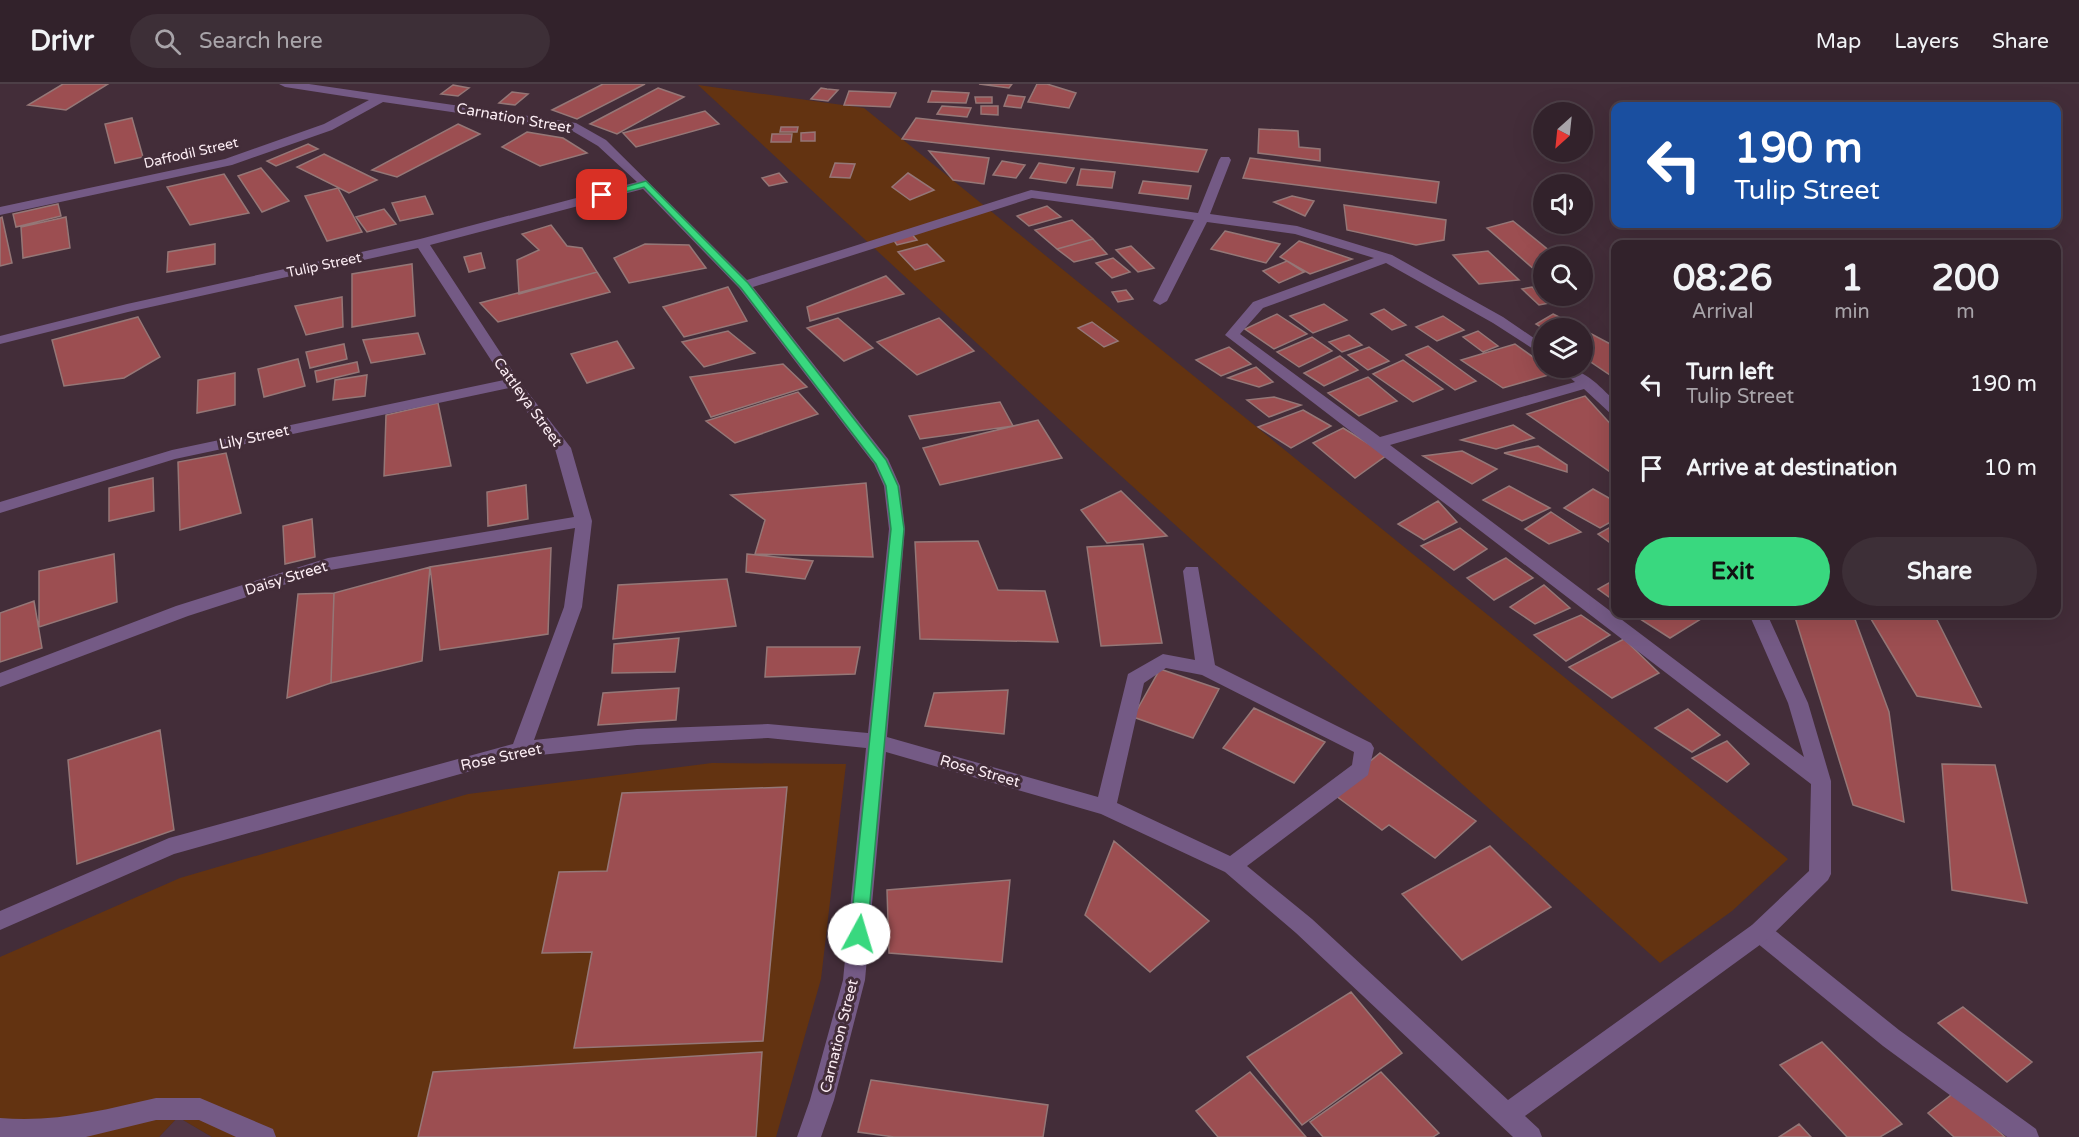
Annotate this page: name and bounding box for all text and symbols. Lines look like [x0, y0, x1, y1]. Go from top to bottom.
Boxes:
search box [130, 14, 550, 68]
text: Drivr [30, 24, 94, 58]
icon: search [151, 25, 184, 58]
text: Search here [199, 28, 323, 54]
text: Map [1816, 29, 1861, 54]
text: Layers [1894, 29, 1959, 54]
text: Share [1992, 29, 2049, 54]
street label: Carnation Street [455, 99, 573, 137]
north arrow [1533, 102, 1593, 162]
map controls [1533, 102, 1593, 378]
text: 190 m [1734, 123, 1863, 174]
icon: left [1635, 126, 1713, 204]
street label: Daffodil Street [142, 134, 241, 172]
pin [576, 169, 627, 220]
button: sound [1533, 174, 1593, 234]
text: Tulip Street [1734, 174, 1880, 207]
icon: arrive [585, 178, 618, 211]
button: search [1533, 246, 1593, 306]
street label: Tulip Street [285, 249, 363, 281]
text: 08:26 [1673, 257, 1773, 300]
text: 1 [1841, 257, 1863, 300]
text: 200 [1931, 257, 1999, 300]
text: Arrival [1692, 300, 1754, 324]
text: min [1834, 300, 1870, 324]
text: m [1956, 300, 1975, 324]
button: layers [1533, 318, 1593, 378]
street label: Cattleya Street [490, 354, 566, 450]
text: Turn left [1686, 359, 1774, 385]
icon: left [1635, 368, 1668, 401]
text: 190 m [1970, 371, 2037, 397]
text: Tulip Street [1686, 385, 1794, 409]
street label: Lily Street [217, 421, 291, 453]
icon: arrive [1635, 452, 1668, 485]
text: Arrive at destination [1686, 455, 1897, 481]
text: 10 m [1983, 455, 2037, 481]
button: Exit [1635, 537, 1830, 606]
button: Share [1842, 537, 2037, 606]
street label: Daisy Street [243, 557, 330, 599]
street label: Rose Street [459, 740, 543, 774]
street label: Rose Street [938, 751, 1022, 791]
position arrow [827, 902, 891, 966]
street label: Carnation Street [816, 977, 862, 1095]

